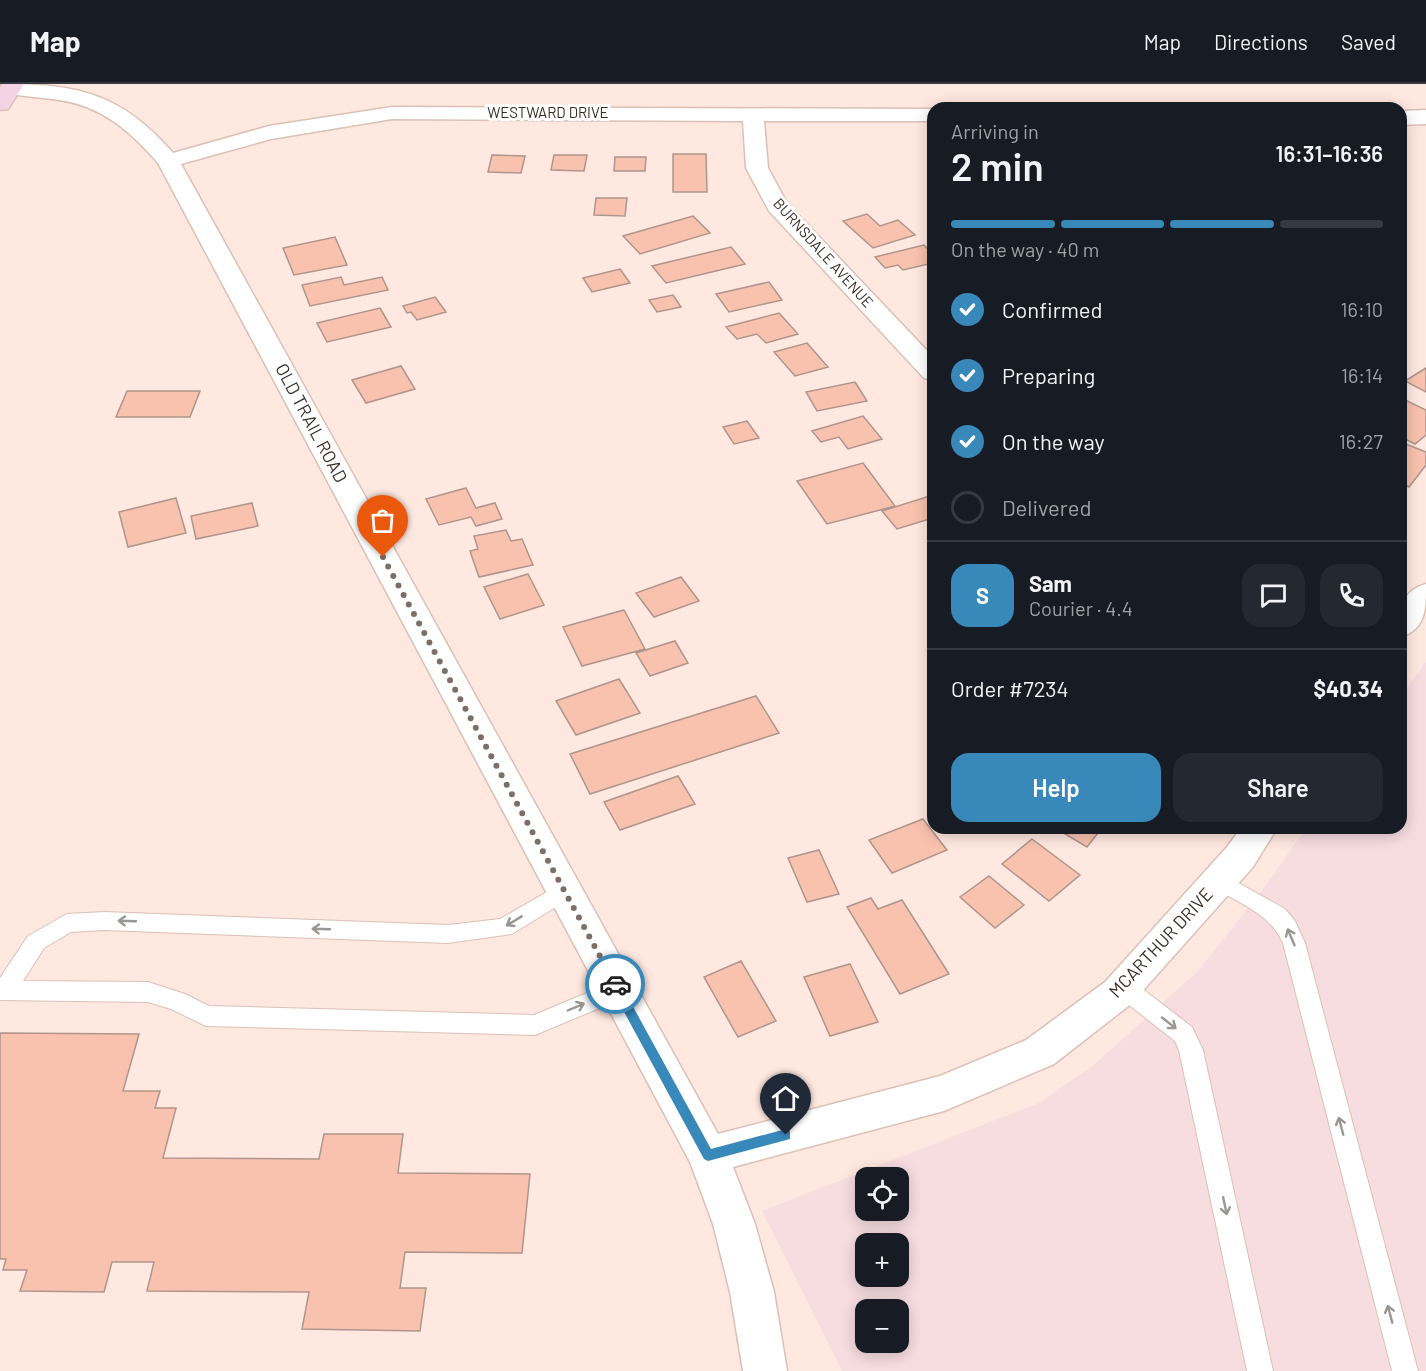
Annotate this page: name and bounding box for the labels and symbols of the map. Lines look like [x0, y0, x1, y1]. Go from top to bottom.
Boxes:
street label: WESTWARD DRIVE [487, 103, 609, 121]
street label: BURNSDALE AVENUE [770, 194, 878, 311]
street label: OLD TRAIL ROAD [271, 359, 353, 486]
pin [357, 495, 408, 557]
street label: MCARTHUR DRIVE [1104, 883, 1217, 1002]
one-way arrow [117, 916, 137, 927]
one-way arrow [506, 916, 523, 928]
one-way arrow [312, 923, 332, 934]
one-way arrow [1285, 929, 1296, 947]
courier [585, 954, 645, 1014]
one-way arrow [567, 1001, 585, 1013]
one-way arrow [1161, 1016, 1177, 1029]
pin [760, 1073, 811, 1135]
one-way arrow [1335, 1116, 1347, 1135]
one-way arrow [1219, 1196, 1231, 1215]
one-way arrow [1384, 1305, 1396, 1324]

